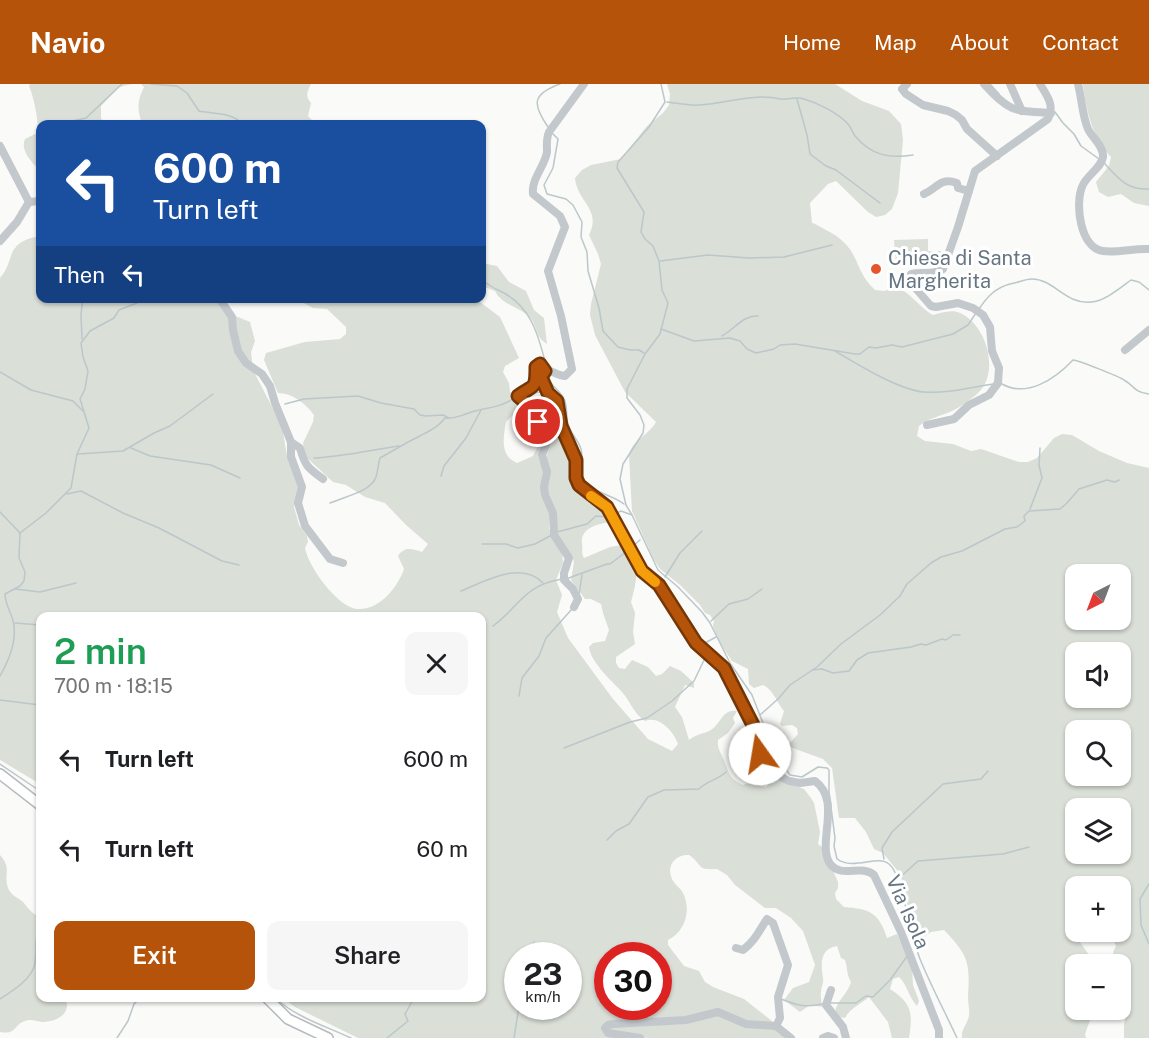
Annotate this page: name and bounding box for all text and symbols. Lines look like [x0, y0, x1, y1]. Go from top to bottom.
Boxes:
text: Navio [30, 26, 105, 59]
text: Home [783, 30, 841, 55]
text: Map [874, 30, 917, 55]
text: About [950, 30, 1009, 55]
text: Contact [1042, 30, 1119, 55]
text: 600 m [153, 143, 282, 192]
icon: left [54, 144, 132, 222]
text: Turn left [153, 193, 259, 225]
place label: Chiesa di Santa Margherita [888, 246, 1031, 293]
icon: left [117, 258, 150, 291]
text: Then [54, 262, 105, 288]
marker: Chiesa di Santa Margherita [869, 262, 883, 276]
pin [512, 396, 563, 447]
icon: arrive [521, 405, 554, 438]
north arrow [1065, 564, 1131, 630]
map controls [1065, 564, 1131, 1020]
text: 2 min [54, 630, 147, 672]
button: close [405, 632, 468, 695]
button: sound [1065, 642, 1131, 708]
text: 700 m · 18:15 [54, 674, 173, 698]
button: search [1065, 720, 1131, 786]
position arrow [728, 722, 792, 786]
icon: left [54, 743, 87, 776]
text: Turn left [105, 746, 194, 772]
text: 600 m [403, 746, 468, 772]
button: layers [1065, 798, 1131, 864]
icon: left [54, 833, 87, 866]
text: Turn left [105, 836, 194, 862]
text: 60 m [417, 836, 468, 862]
street label: Via Isola [881, 871, 935, 953]
button: + [1065, 876, 1131, 942]
button: Exit [54, 921, 255, 990]
button: Share [267, 921, 468, 990]
speed limit sign: 30 [594, 942, 672, 1020]
button: − [1065, 954, 1131, 1020]
text: 23 [523, 956, 563, 992]
text: km/h [525, 988, 561, 1005]

